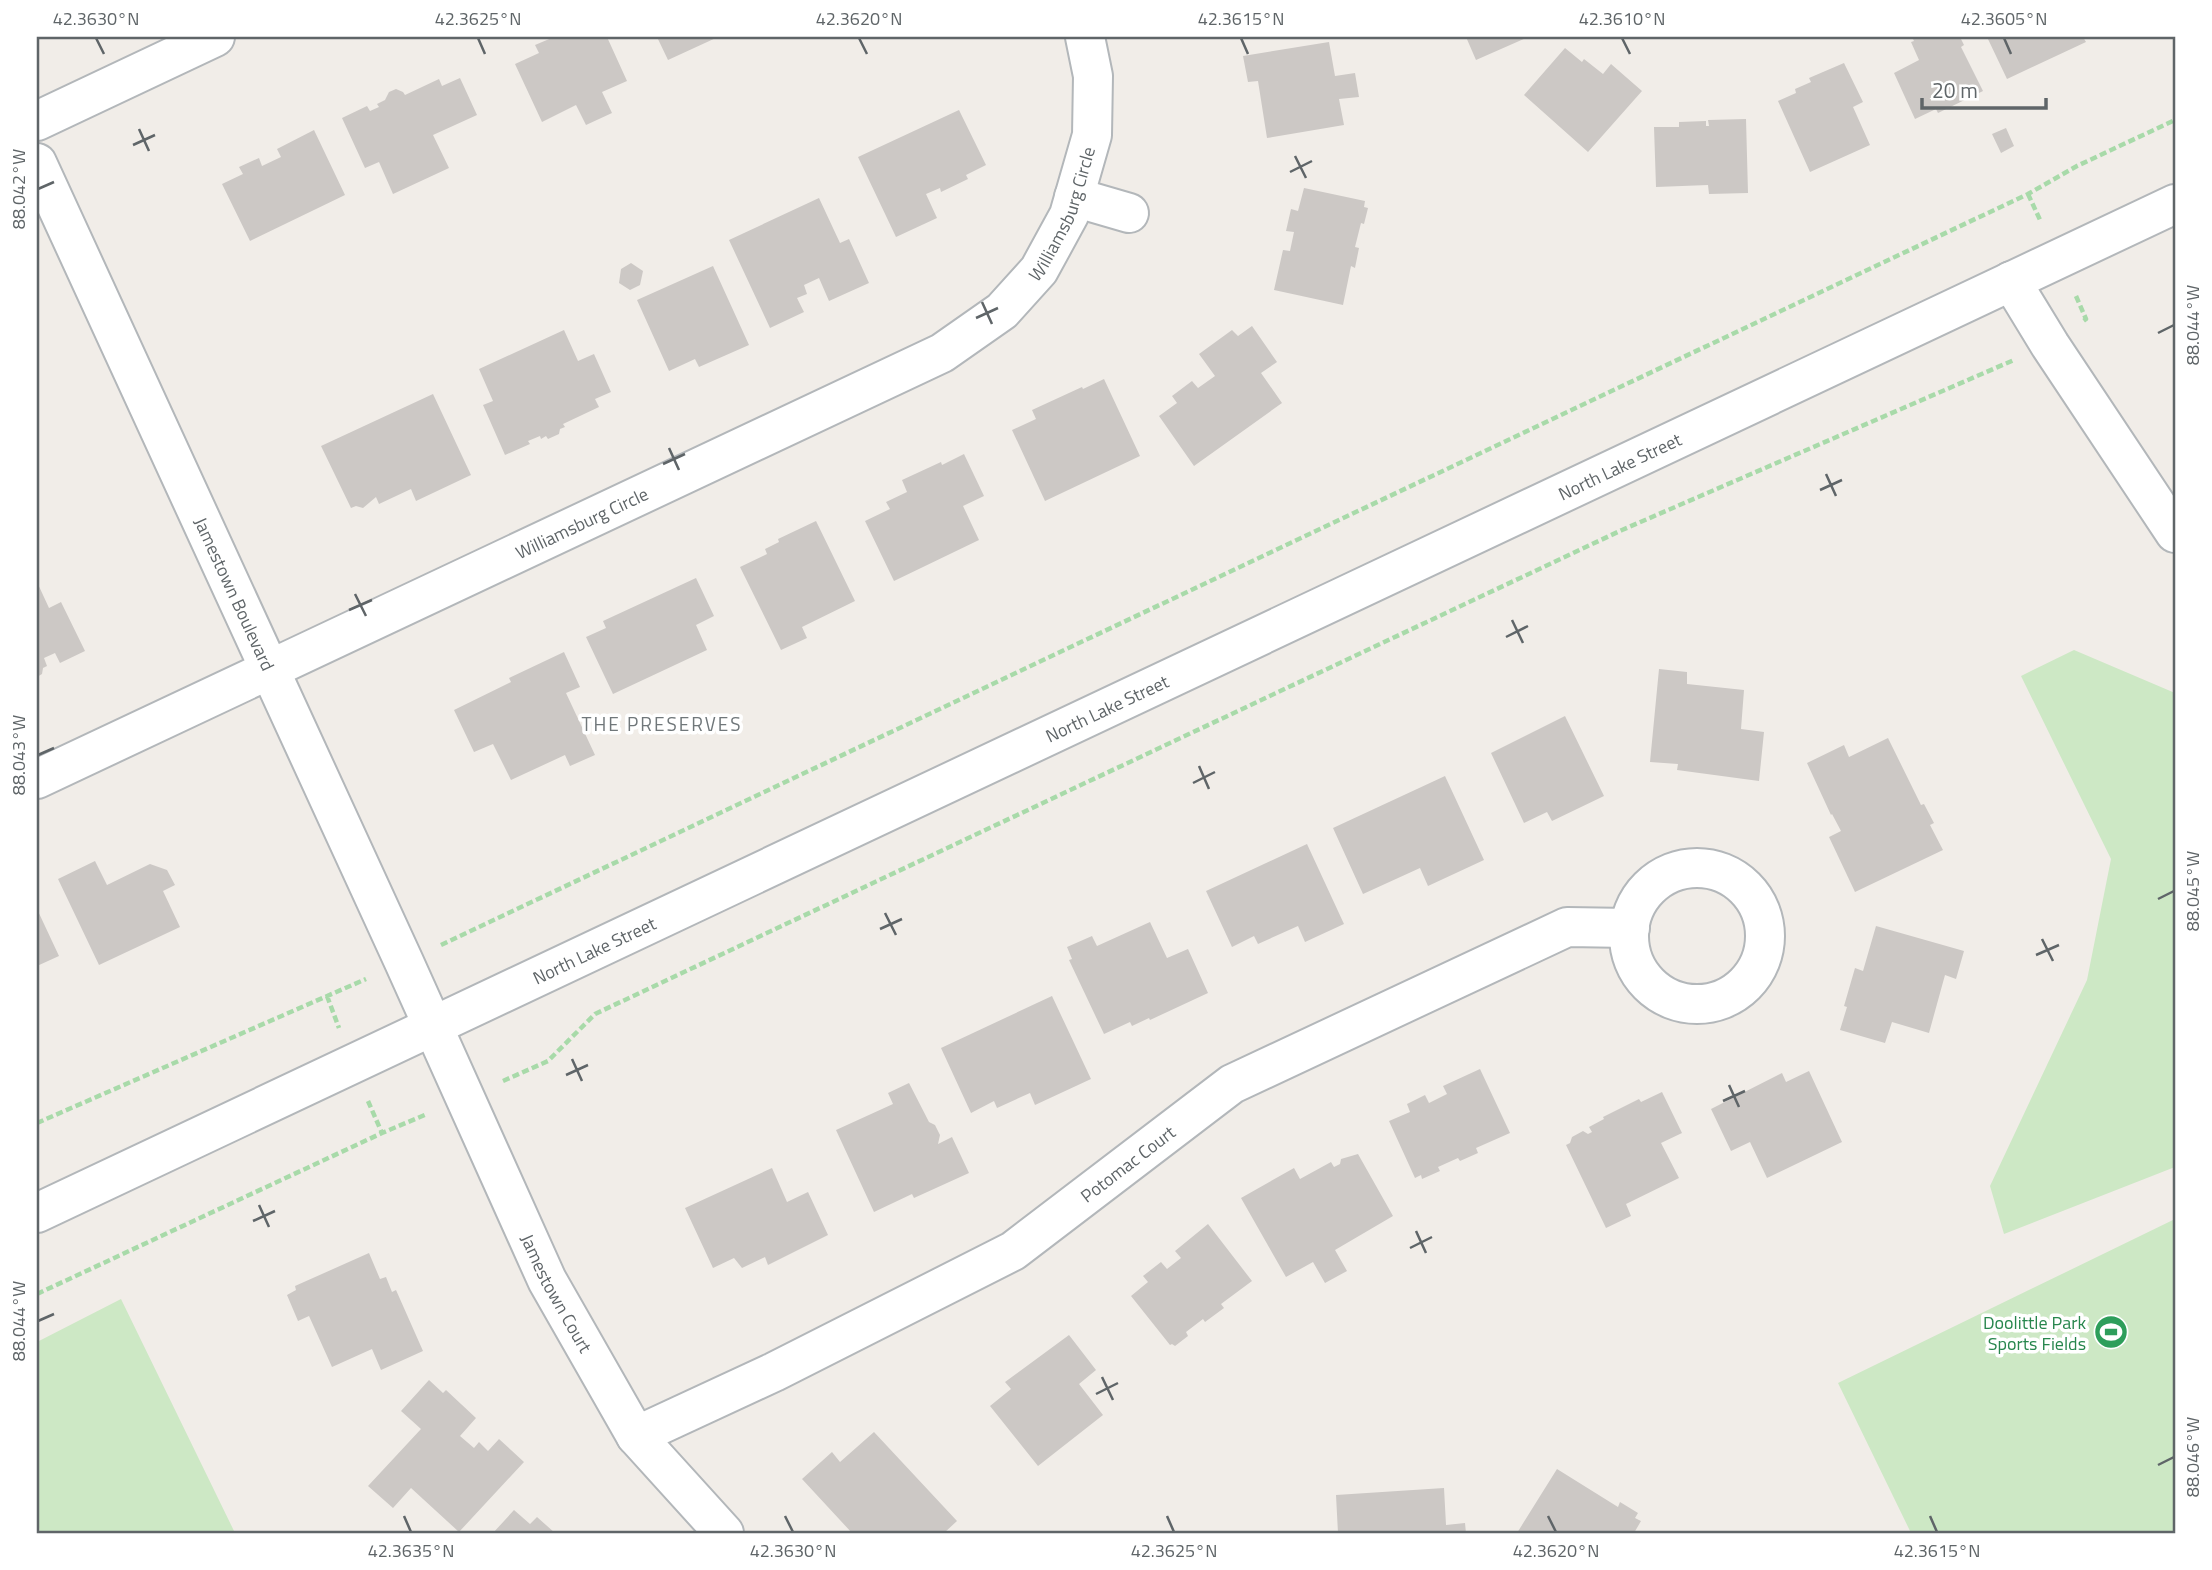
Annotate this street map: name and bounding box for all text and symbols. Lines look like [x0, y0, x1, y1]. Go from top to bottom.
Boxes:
text: 42.3630°N [53, 5, 139, 32]
text: 42.3625°N [435, 5, 521, 32]
text: 42.3620°N [816, 5, 902, 32]
text: 42.3615°N [1198, 5, 1284, 32]
text: 42.3610°N [1579, 5, 1665, 32]
text: 42.3605°N [1961, 5, 2047, 32]
scale bar [1922, 66, 2046, 110]
text: 20 m [1932, 74, 1978, 106]
street label: Williamsburg Circle [1022, 143, 1101, 287]
text: 88.042°W [5, 149, 32, 229]
text: 88.044°W [2179, 285, 2206, 365]
street label: North Lake Street [1554, 425, 1686, 507]
street label: Williamsburg Circle [511, 480, 653, 565]
street label: Jamestown Boulevard [188, 513, 282, 675]
street label: North Lake Street [1041, 667, 1174, 749]
district label: THE PRESERVES [581, 709, 743, 738]
text: 88.043°W [5, 715, 32, 795]
text: 88.045°W [2179, 851, 2206, 931]
street label: North Lake Street [528, 909, 661, 991]
street label: Potomac Court [1074, 1118, 1181, 1209]
street label: Jamestown Court [514, 1229, 600, 1358]
text: 88.044°W [5, 1281, 32, 1361]
place label: Doolittle Park Sports Fields [1983, 1309, 2086, 1357]
sports icon: Doolittle Park Sports Fields [2092, 1313, 2130, 1351]
text: 88.046°W [2179, 1417, 2206, 1497]
text: 42.3635°N [368, 1537, 454, 1564]
text: 42.3630°N [750, 1537, 836, 1564]
text: 42.3625°N [1131, 1537, 1217, 1564]
text: 42.3620°N [1513, 1537, 1599, 1564]
text: 42.3615°N [1894, 1537, 1980, 1564]

